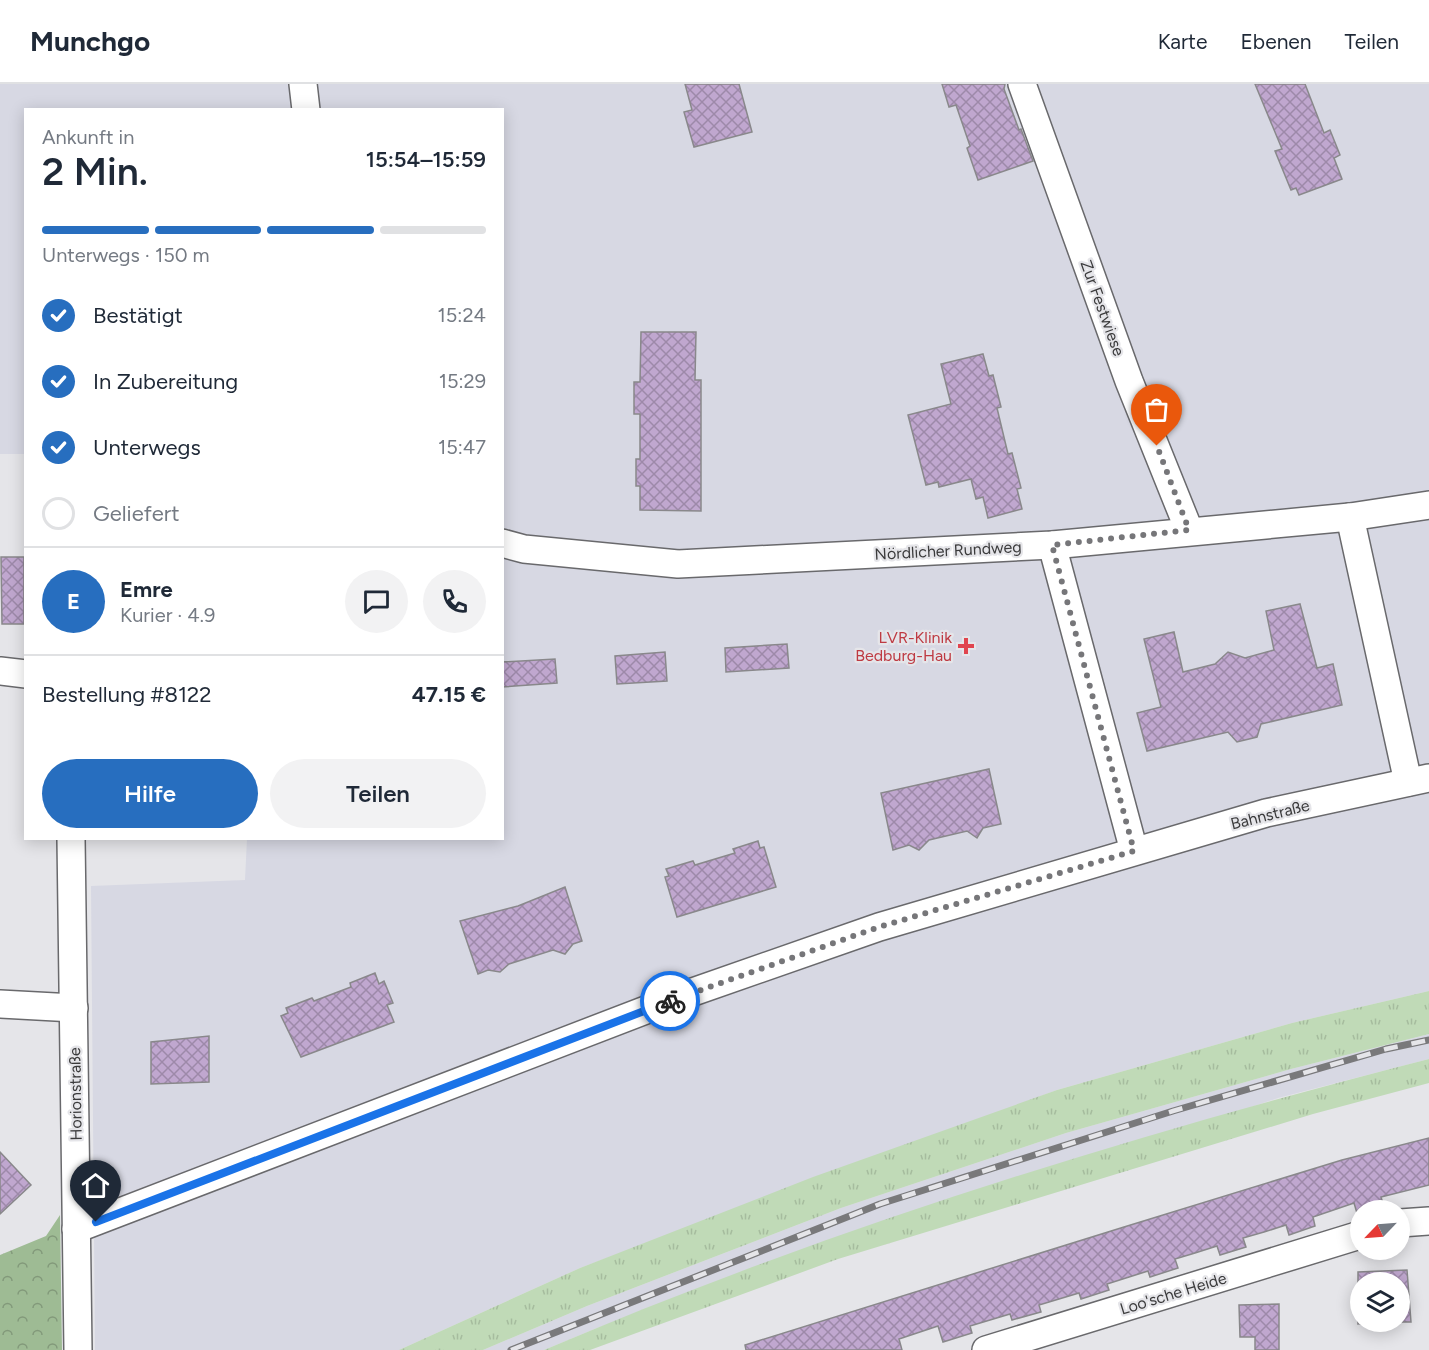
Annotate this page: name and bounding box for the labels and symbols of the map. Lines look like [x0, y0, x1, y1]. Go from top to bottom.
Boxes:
street label: Zur Festwiese [1076, 258, 1129, 359]
pin [1131, 384, 1182, 446]
street label: Nördlicher Rundweg [874, 537, 1022, 564]
place label: LVR-Klinik Bedburg-Hau [855, 628, 952, 665]
marker: LVR-Klinik Bedburg-Hau [957, 637, 975, 655]
street label: Bahnstraße [1229, 795, 1312, 833]
courier [640, 971, 700, 1031]
street label: Horionstraße [65, 1047, 86, 1141]
pin [70, 1160, 121, 1222]
north arrow [1350, 1200, 1410, 1260]
street label: Loo'sche Heide [1118, 1268, 1229, 1319]

